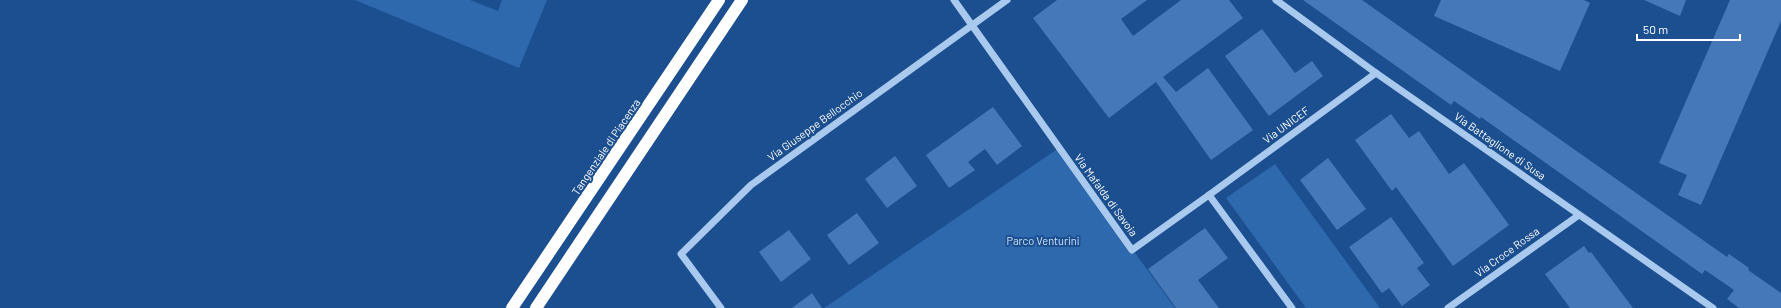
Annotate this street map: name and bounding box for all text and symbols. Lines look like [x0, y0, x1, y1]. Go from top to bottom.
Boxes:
scale bar [1637, 16, 1740, 42]
text: 50 m [1643, 22, 1668, 36]
street label: Via Giuseppe Bellocchio [765, 86, 865, 163]
street label: Tangenziale di Piacenza [569, 96, 643, 197]
street label: Via UNICEF [1260, 103, 1311, 146]
street label: Via Battaglione di Susa [1452, 109, 1548, 182]
street label: Via Mafalda di Savoia [1072, 151, 1141, 238]
street label: Via Croce Rossa [1472, 224, 1541, 279]
park label: Parco Venturini [1006, 234, 1080, 247]

